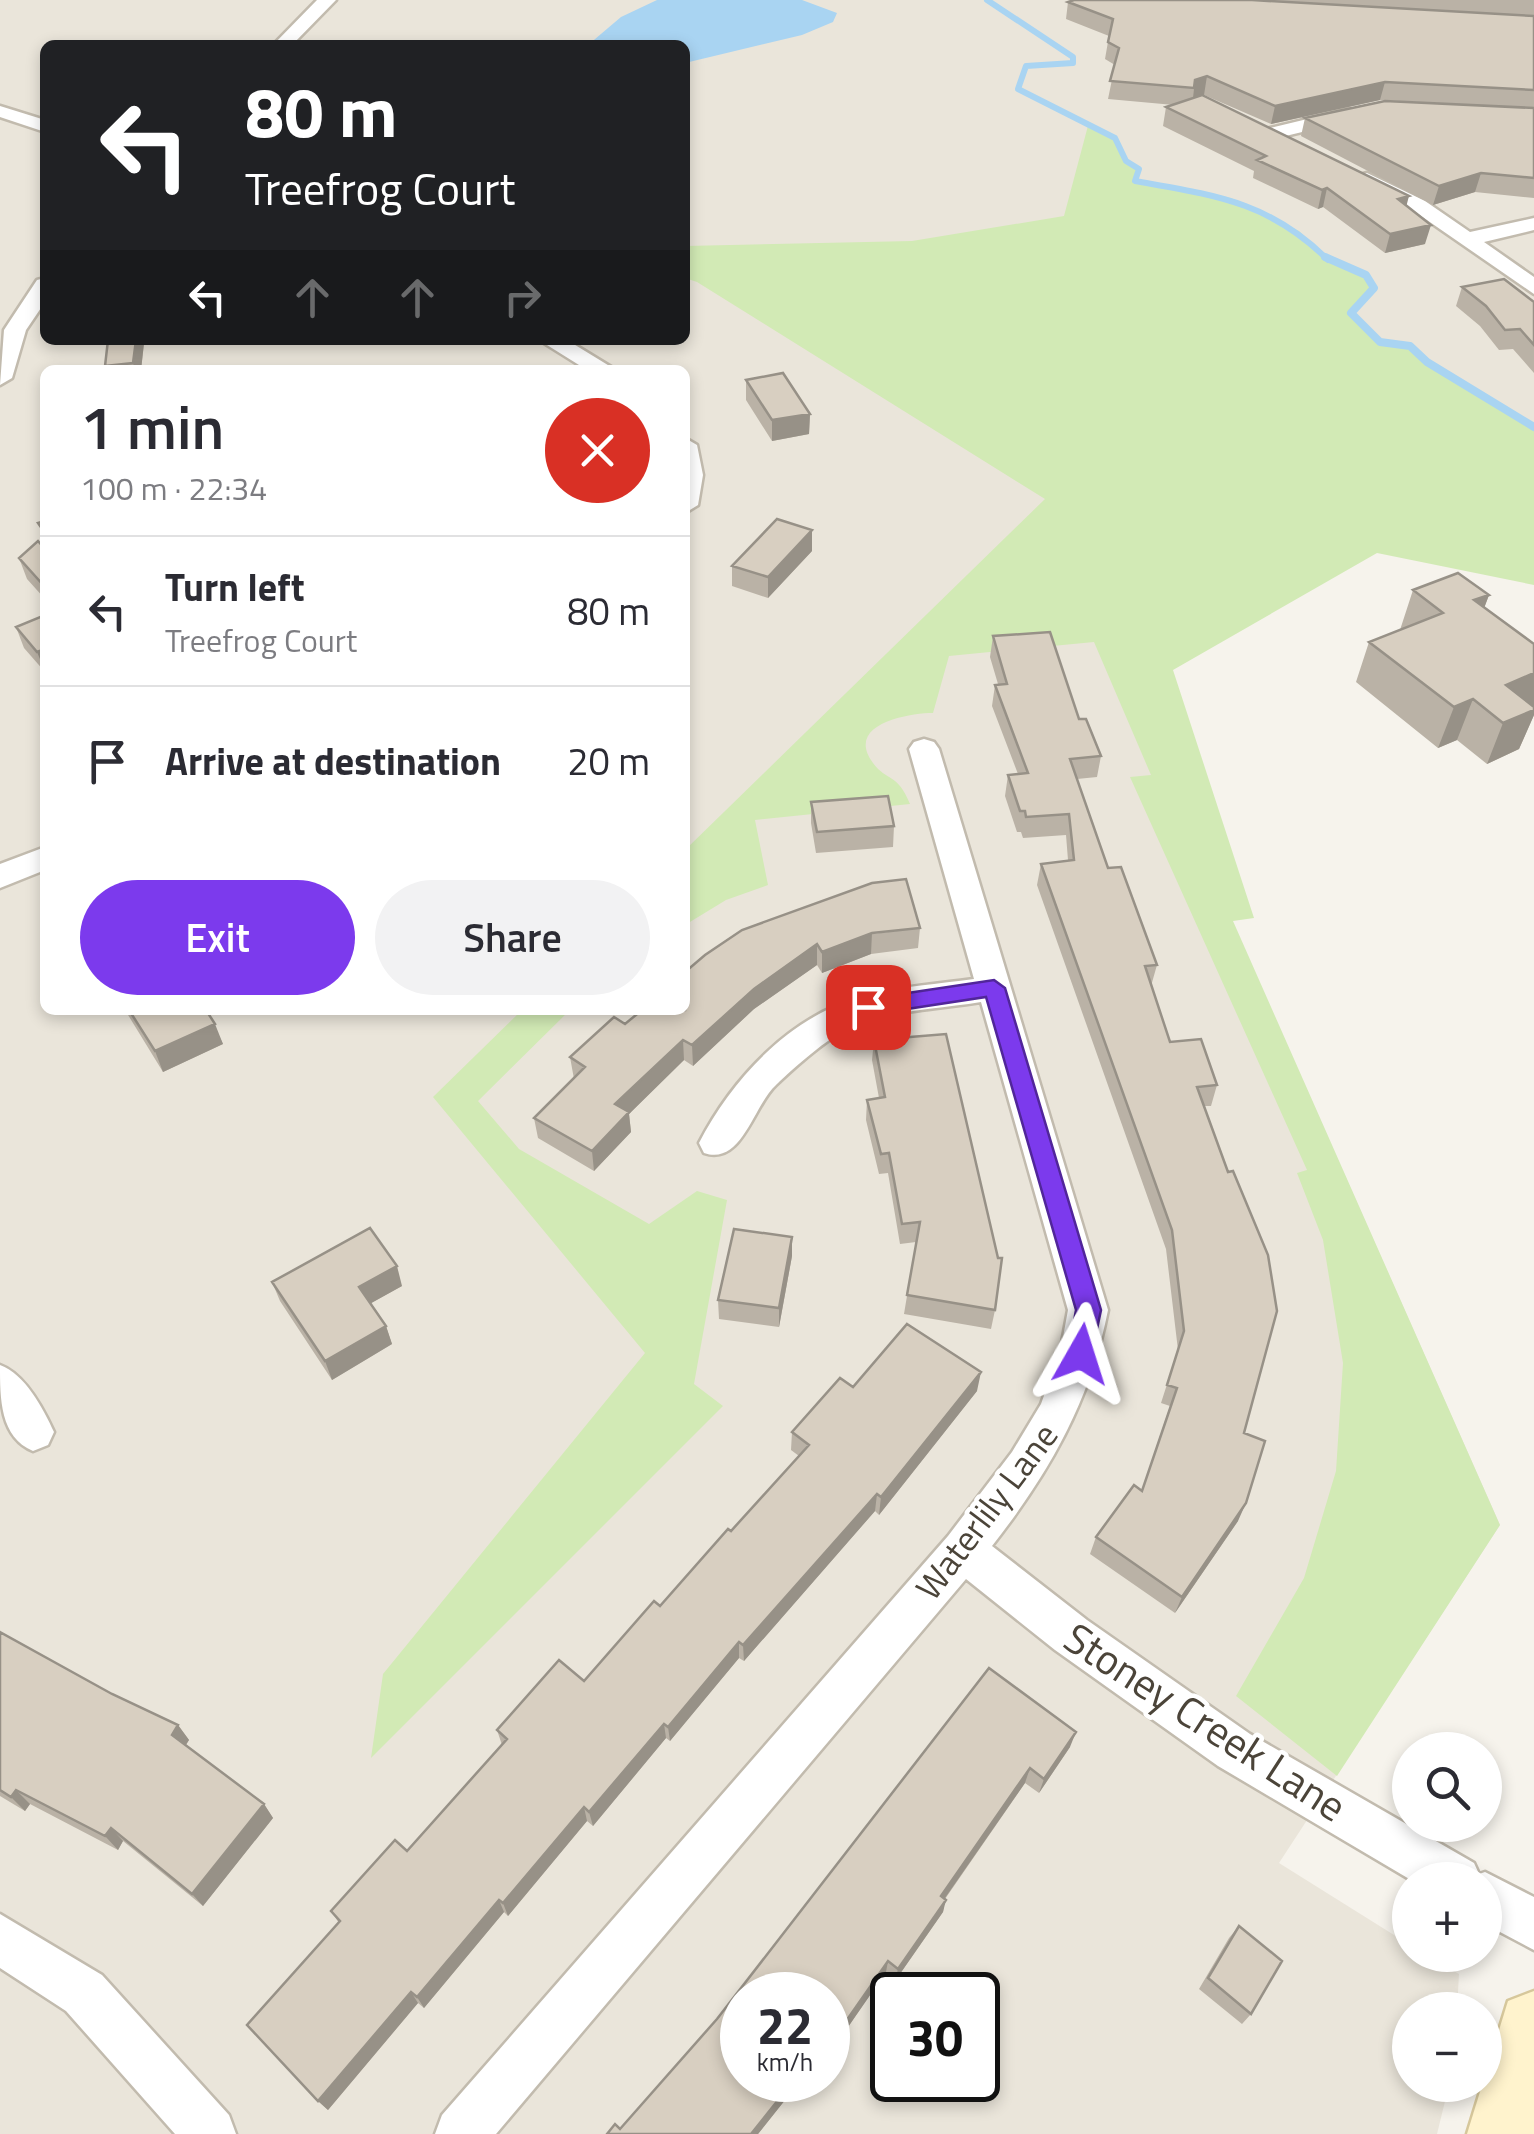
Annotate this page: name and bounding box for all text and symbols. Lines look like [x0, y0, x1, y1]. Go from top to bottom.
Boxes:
text: 80 m [245, 58, 398, 164]
icon: left [80, 80, 210, 210]
text: Treefrog Court [245, 154, 515, 222]
icon: left [180, 270, 235, 325]
icon: ahead [285, 270, 340, 325]
icon: ahead [390, 270, 445, 325]
icon: right [495, 270, 550, 325]
text: 1 min [80, 381, 224, 472]
button: close [545, 398, 650, 503]
text: 100 m · 22:34 [80, 464, 267, 512]
text: Turn left [165, 558, 305, 616]
text: 80 m [567, 582, 650, 640]
icon: left [80, 584, 135, 639]
text: Treefrog Court [165, 616, 357, 664]
text: Arrive at destination [165, 732, 501, 790]
text: 20 m [567, 732, 650, 790]
icon: arrive [80, 734, 135, 789]
button: Exit [80, 880, 355, 995]
button: Share [375, 880, 650, 995]
pin [826, 965, 911, 1050]
icon: arrive [841, 980, 896, 1035]
position arrow [1029, 1302, 1133, 1406]
street label: Waterlily Lane [901, 1411, 1071, 1611]
street label: Stoney Creek Lane [1052, 1605, 1360, 1837]
map controls [1392, 1732, 1502, 2102]
button: search [1392, 1732, 1502, 1842]
button: + [1392, 1862, 1502, 1972]
speed limit sign: 30 [870, 1972, 1000, 2102]
text: 22 [757, 1987, 813, 2063]
button: − [1392, 1992, 1502, 2102]
text: km/h [757, 2043, 813, 2081]

